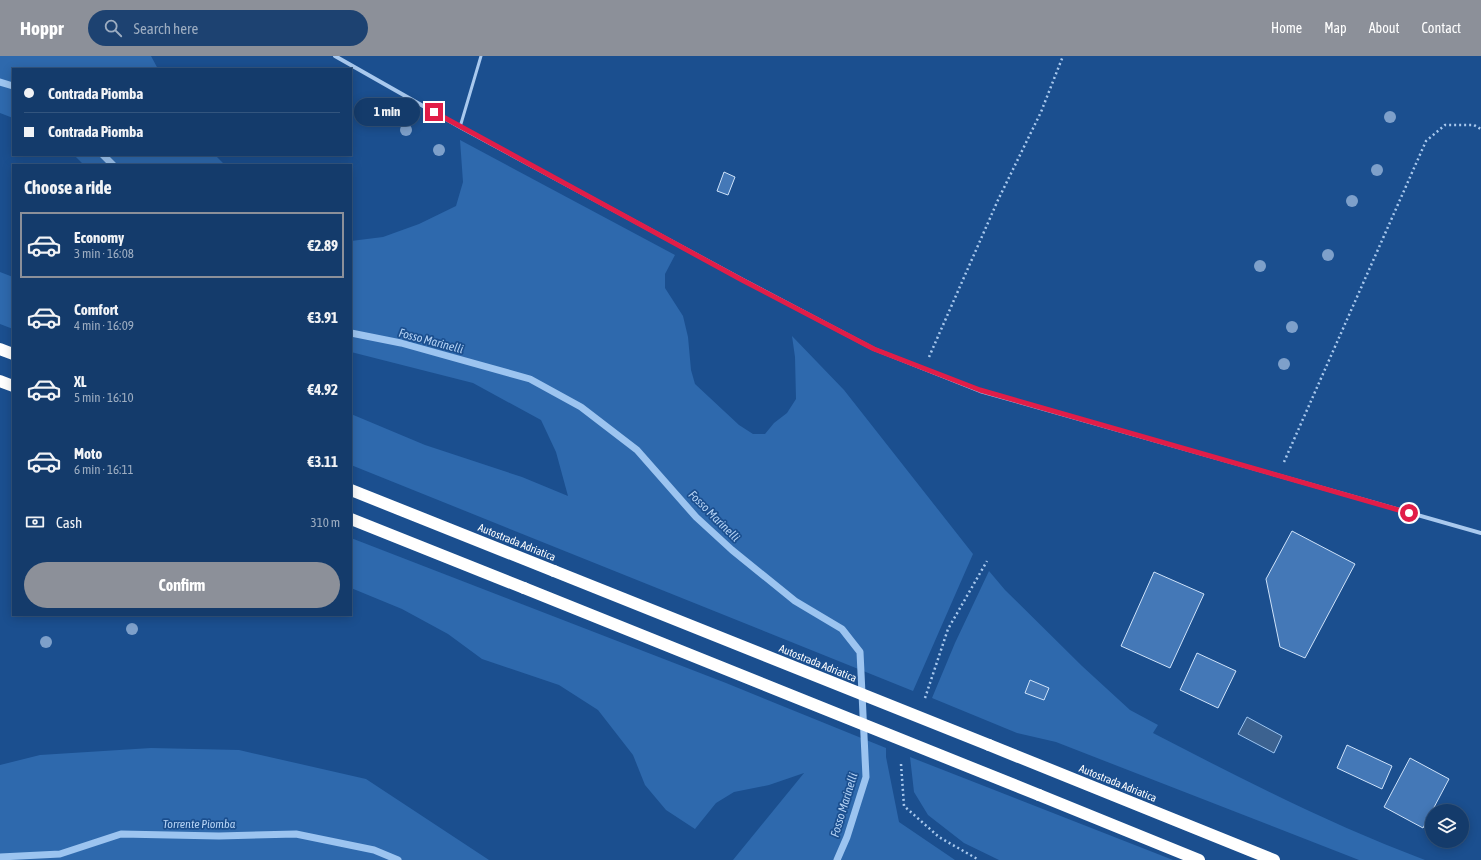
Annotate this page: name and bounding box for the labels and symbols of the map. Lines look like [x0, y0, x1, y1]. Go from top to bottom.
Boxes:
callout: 1 min [354, 98, 420, 126]
route end [425, 103, 443, 121]
water label: Fosso Marinelli [397, 326, 465, 356]
water label: Fosso Marinelli [686, 488, 743, 545]
route start [1400, 504, 1418, 522]
street label: Autostrada Adriatica [477, 521, 557, 563]
street label: Autostrada Adriatica [778, 642, 858, 684]
street label: Autostrada Adriatica [1078, 762, 1158, 804]
water label: Fosso Marinelli [828, 771, 860, 839]
water label: Torrente Piomba [163, 817, 236, 831]

